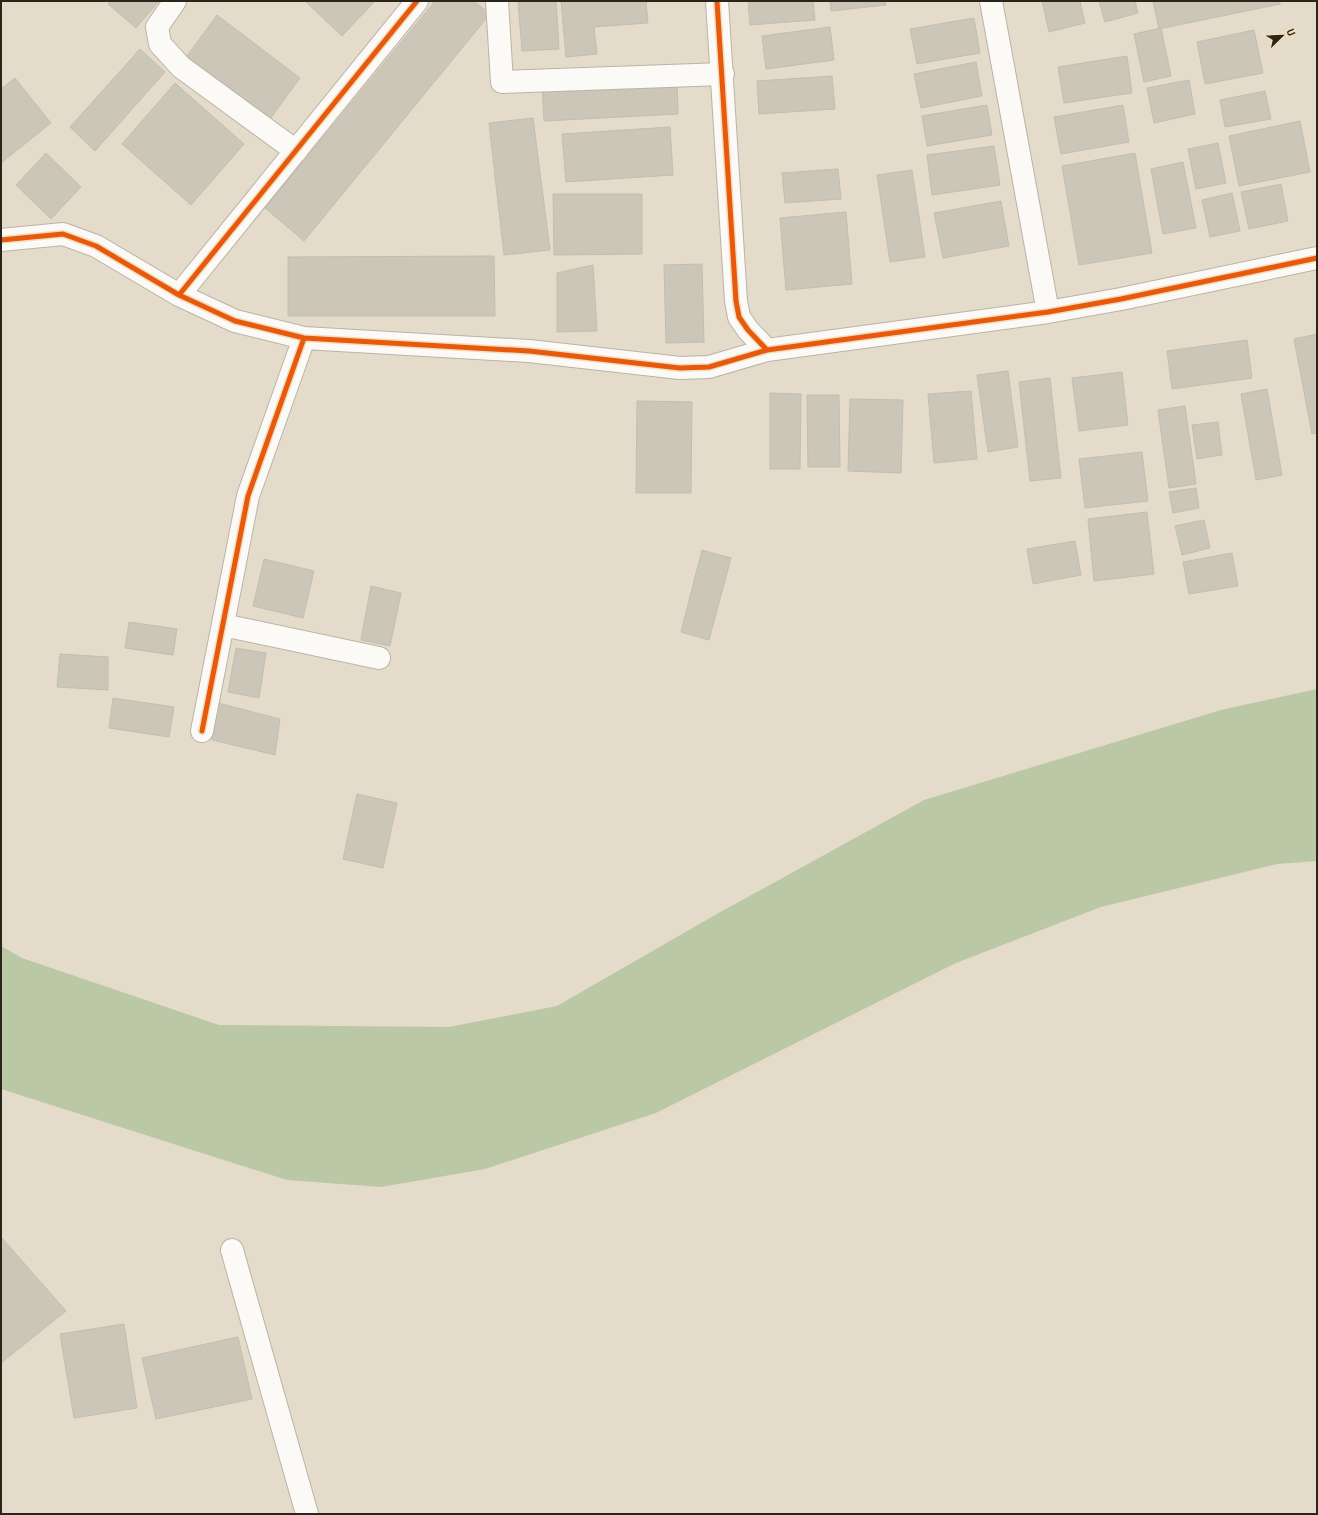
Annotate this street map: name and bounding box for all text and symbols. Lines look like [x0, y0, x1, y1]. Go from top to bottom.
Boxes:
north arrow [1262, 16, 1302, 56]
text: U [1283, 26, 1299, 38]

